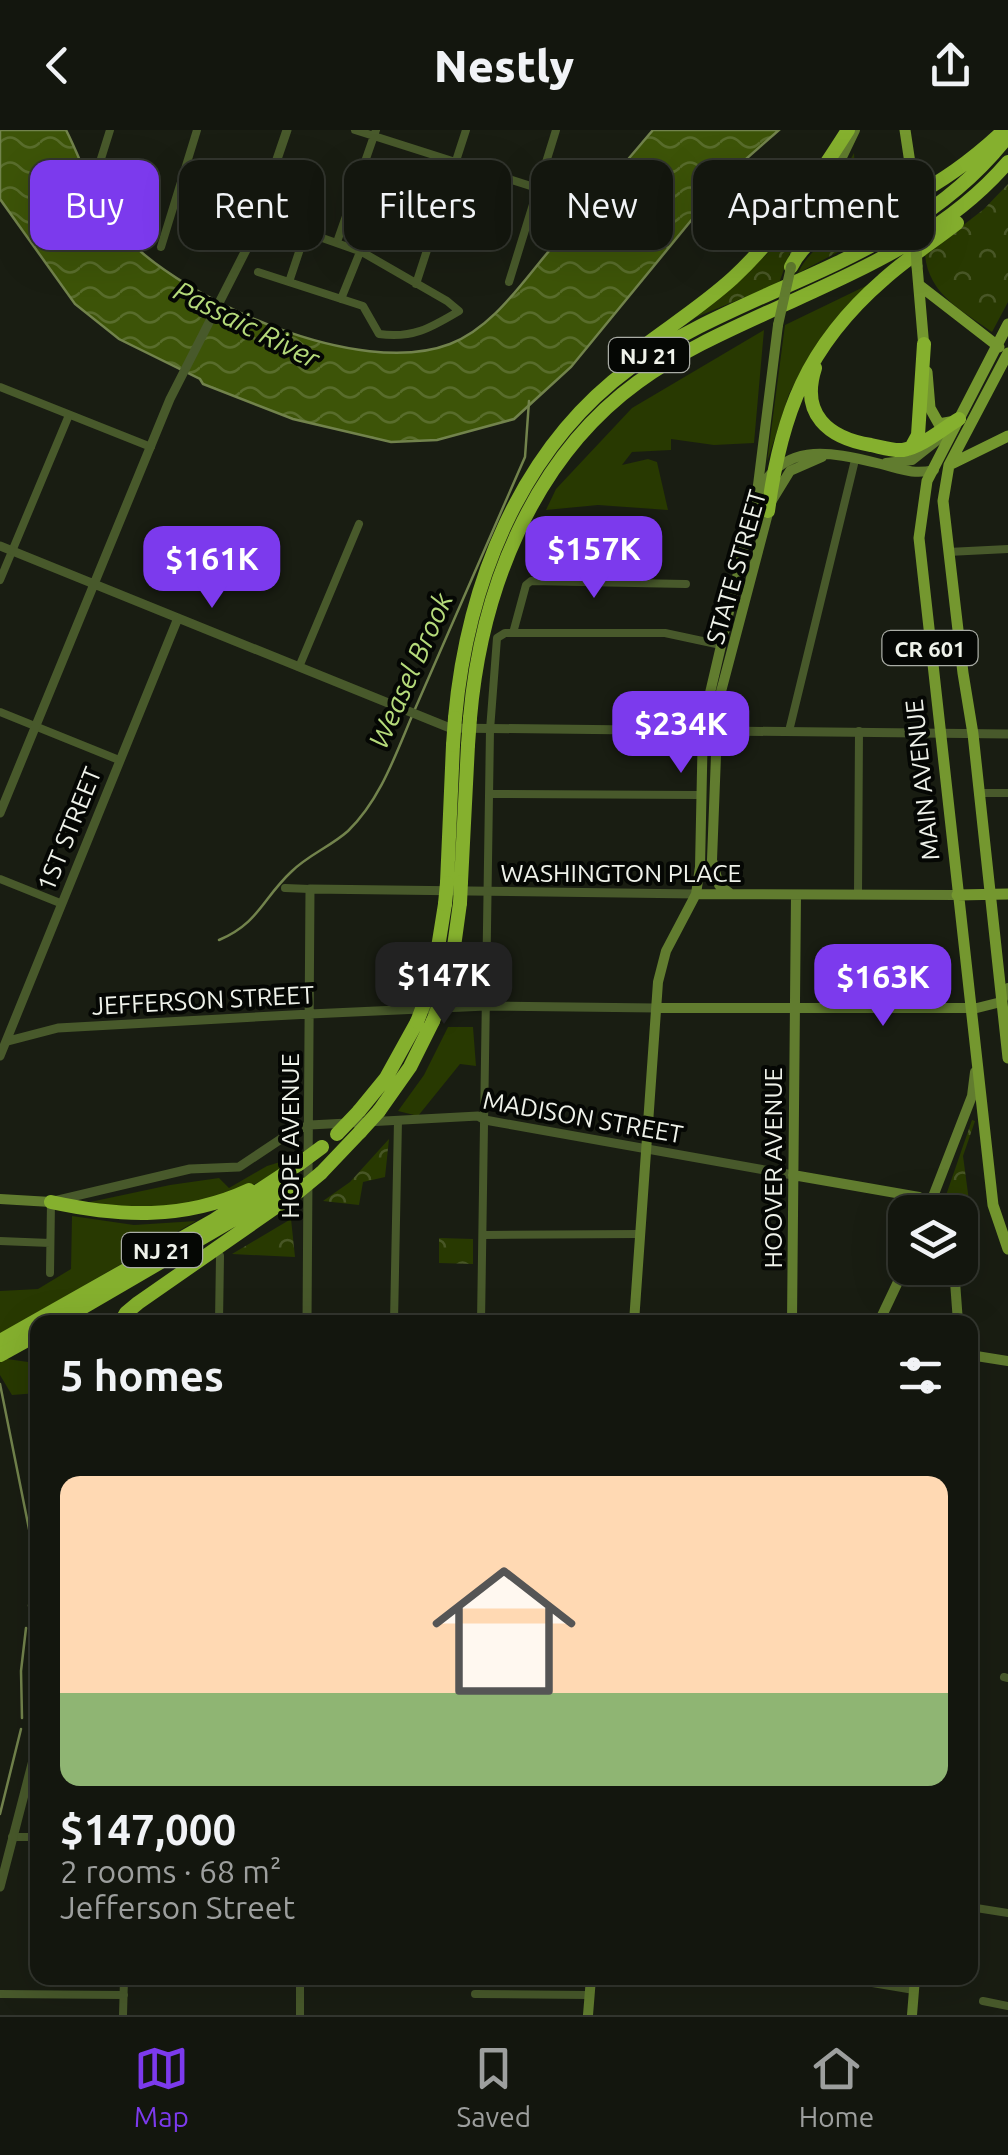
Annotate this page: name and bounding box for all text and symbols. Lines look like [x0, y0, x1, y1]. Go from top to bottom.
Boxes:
icon: back [30, 38, 85, 93]
icon: share [923, 38, 978, 93]
text: Nestly [434, 40, 574, 91]
chip: Buy [30, 160, 159, 250]
chip: Rent [179, 160, 324, 250]
chip: Filters [344, 160, 511, 250]
chip: New [531, 160, 673, 250]
chip: Apartment [693, 160, 934, 250]
water label: Passaic River [169, 274, 326, 374]
road number: NJ 21 [609, 338, 689, 372]
street label: STATE STREET [701, 487, 771, 647]
pin: $157K [524, 516, 664, 601]
pin: $161K [142, 526, 282, 611]
text: $157K [547, 530, 641, 566]
text: $161K [165, 540, 259, 576]
water label: Weasel Brook [362, 587, 458, 752]
road number: CR 601 [882, 631, 978, 665]
pin: $234K [611, 691, 751, 776]
street label: MAIN AVENUE [900, 698, 944, 862]
text: $234K [634, 705, 728, 741]
street label: 1ST STREET [31, 763, 107, 895]
street label: WASHINGTON PLACE [501, 859, 741, 887]
pin: $147K [374, 942, 514, 1027]
pin: $163K [813, 944, 953, 1029]
text: $147K [397, 956, 491, 992]
text: $163K [836, 958, 930, 994]
street label: JEFFERSON STREET [91, 980, 315, 1020]
street label: HOPE AVENUE [276, 1053, 304, 1219]
street label: HOOVER AVENUE [759, 1068, 787, 1268]
street label: MADISON STREET [481, 1086, 685, 1148]
map controls [888, 1195, 978, 1285]
button: layers [888, 1195, 978, 1285]
road number: NJ 21 [122, 1233, 202, 1267]
icon: filters [893, 1348, 948, 1403]
text: 5 homes [60, 1352, 224, 1399]
icon: home [414, 1541, 594, 1721]
text: $147,000 [60, 1806, 236, 1853]
text: 2 rooms · 68 m² [60, 1853, 281, 1889]
text: Jefferson Street [60, 1889, 295, 1925]
tab: Map [134, 2041, 189, 2132]
tab: Saved [457, 2041, 531, 2132]
tab: Home [799, 2041, 874, 2132]

